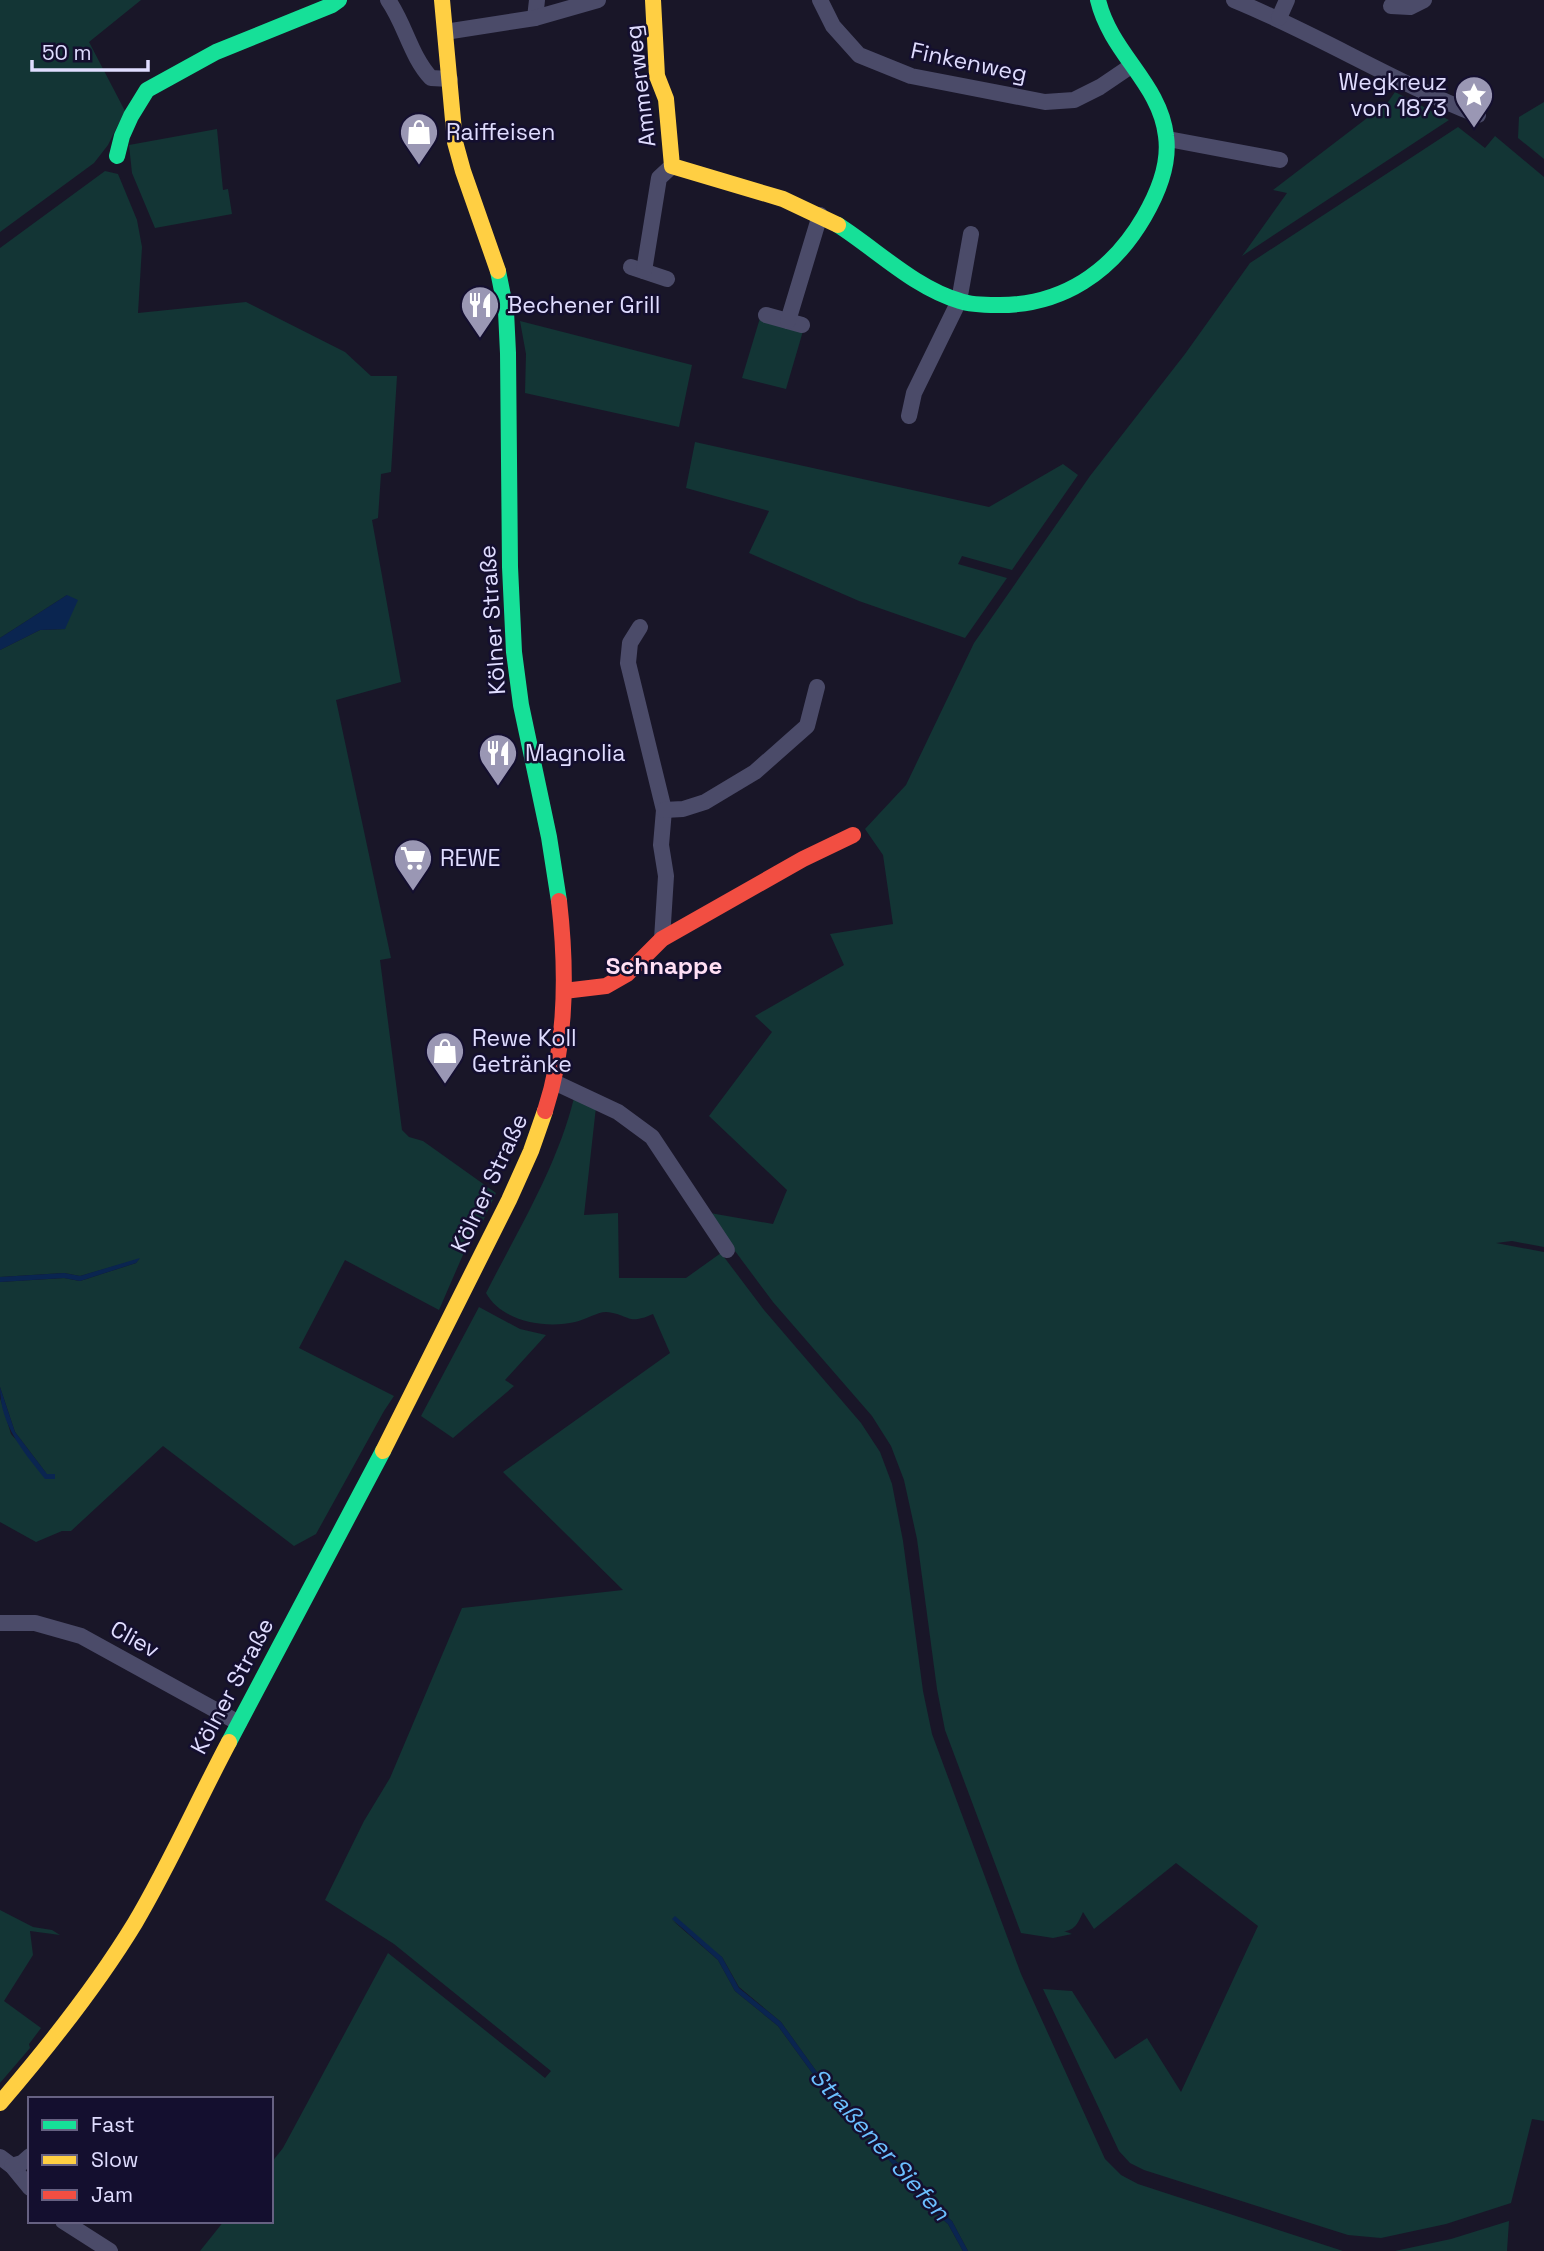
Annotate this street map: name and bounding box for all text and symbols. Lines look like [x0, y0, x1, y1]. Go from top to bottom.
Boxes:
street label: Ammerweg [618, 23, 662, 149]
scale bar [32, 28, 147, 72]
street label: Finkenweg [908, 35, 1030, 89]
text: 50 m [42, 39, 92, 66]
place label: Wegkreuz von 1873 [1339, 67, 1447, 123]
place icon: Wegkreuz von 1873 [1453, 74, 1495, 129]
shop icon: Raiffeisen [398, 111, 440, 166]
place label: Raiffeisen [446, 117, 555, 147]
restaurant icon: Bechener Grill [459, 284, 501, 339]
place label: Bechener Grill [507, 290, 660, 320]
street label: Kölner Straße [472, 544, 512, 696]
restaurant icon: Magnolia [477, 732, 519, 787]
place label: Magnolia [525, 738, 625, 768]
supermarket icon: REWE [392, 837, 434, 892]
place label: REWE [440, 843, 501, 873]
district label: Schnappe [606, 950, 722, 981]
place label: Rewe Koll Getränke [472, 1023, 577, 1079]
shop icon: Rewe Koll Getränke [424, 1030, 466, 1085]
street label: Kölner Straße [444, 1109, 534, 1257]
street label: Cliev [105, 1613, 165, 1665]
street label: Kölner Straße [184, 1613, 280, 1759]
water label: Straßener Siefen [803, 2061, 958, 2228]
legend [28, 2097, 273, 2223]
text: Fast [91, 2111, 135, 2138]
text: Slow [91, 2146, 139, 2173]
text: Jam [91, 2181, 133, 2208]

